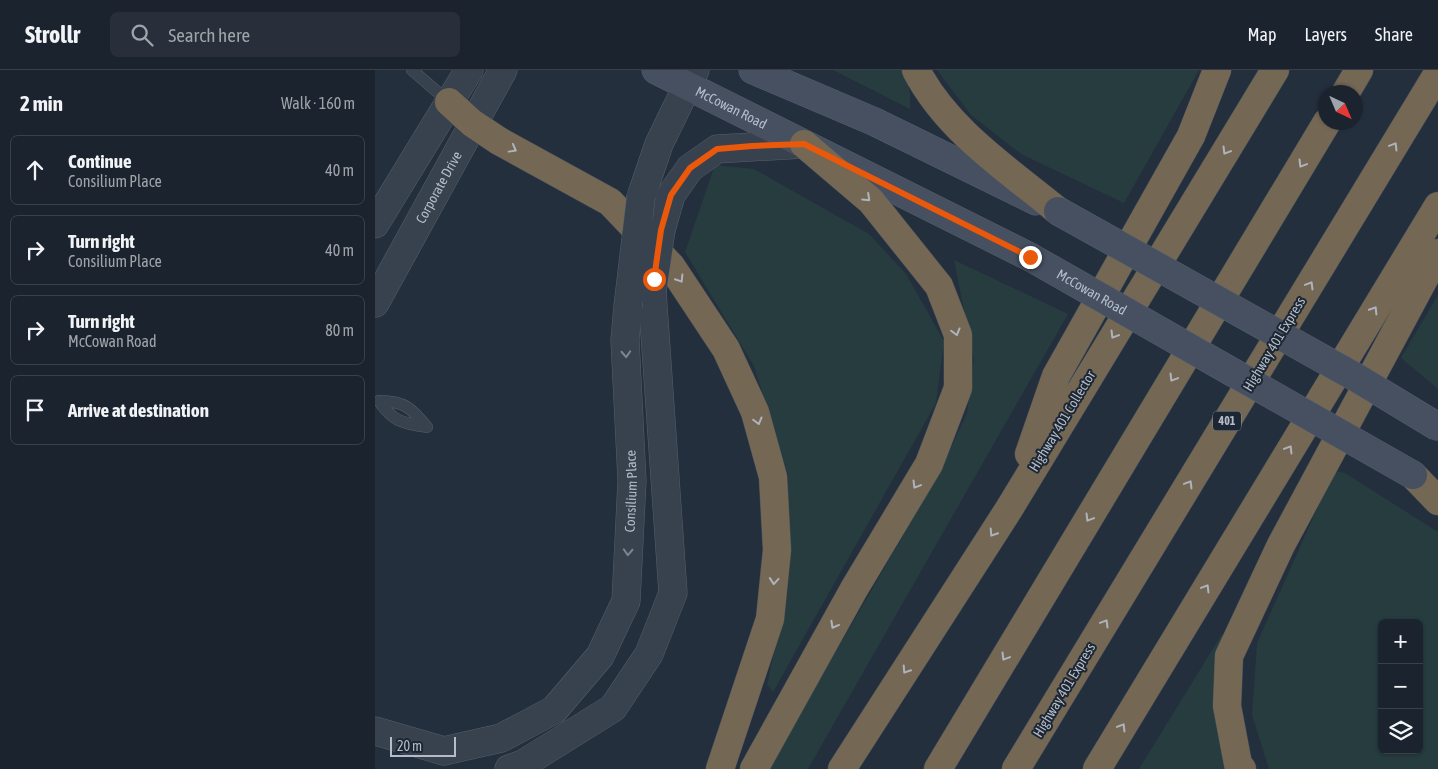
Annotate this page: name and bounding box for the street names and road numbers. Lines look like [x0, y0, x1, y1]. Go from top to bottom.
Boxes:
street label: McCowan Road [693, 83, 769, 132]
street label: Corporate Drive [412, 148, 465, 226]
street label: McCowan Road [1054, 266, 1129, 318]
street label: Highway 401 Express [1240, 294, 1308, 394]
street label: Highway 401 Collector [1026, 367, 1099, 474]
road number: 401 [1213, 412, 1241, 431]
street label: Consilium Place [621, 450, 640, 533]
street label: Highway 401 Express [1030, 640, 1098, 740]

